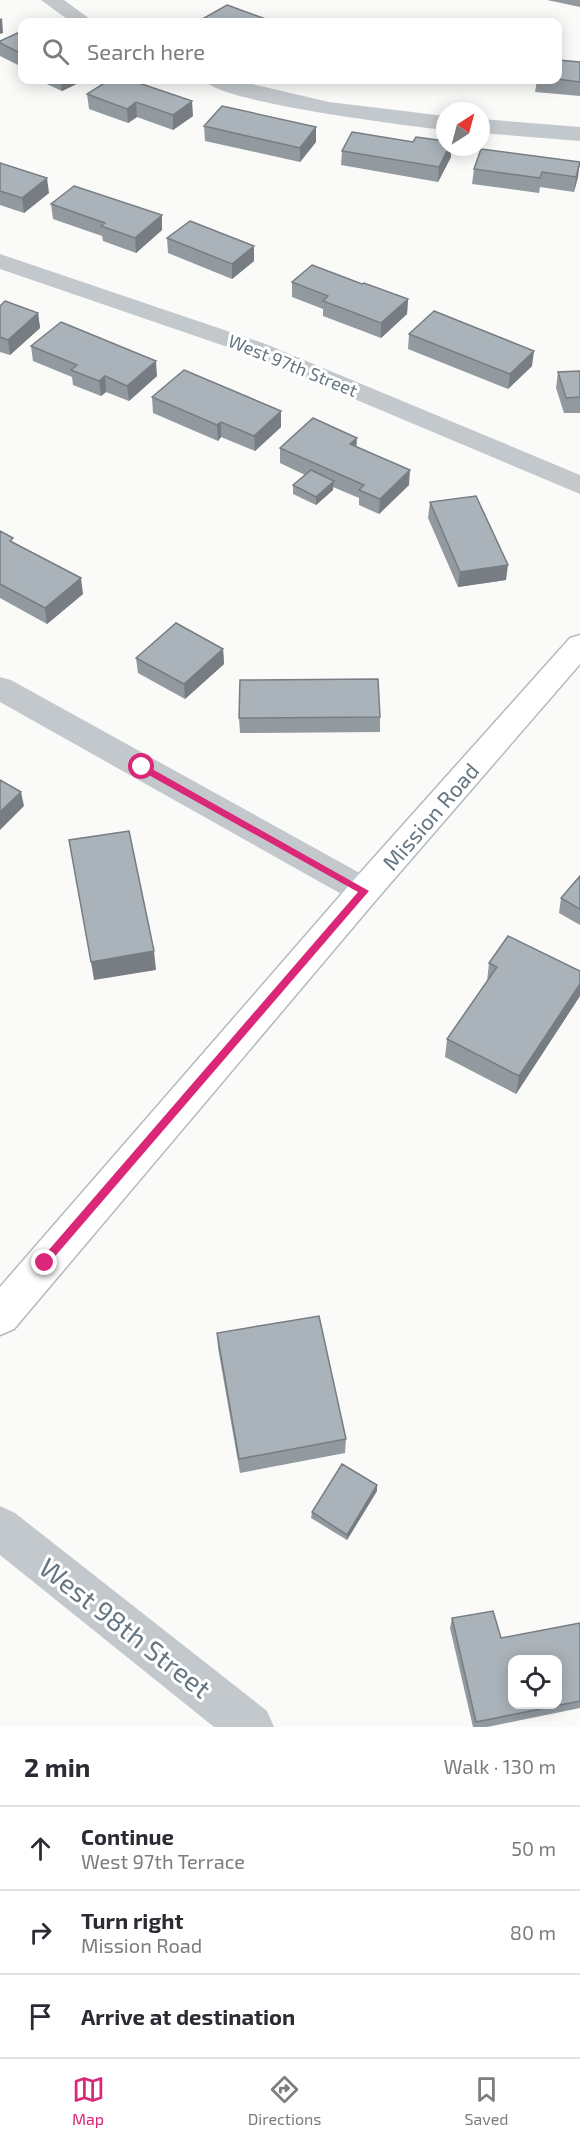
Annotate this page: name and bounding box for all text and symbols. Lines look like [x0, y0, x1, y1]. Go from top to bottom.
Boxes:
search box [18, 18, 562, 84]
icon: search [39, 35, 72, 68]
text: Search here [87, 38, 205, 64]
north arrow [436, 102, 490, 156]
street label: West 97th Street [225, 329, 361, 401]
route start [128, 753, 154, 779]
street label: Mission Road [376, 757, 484, 875]
route end [31, 1249, 57, 1275]
street label: West 98th Street [34, 1550, 218, 1704]
map controls [508, 1655, 562, 1709]
button: locate [508, 1655, 562, 1709]
text: 2 min [24, 1751, 90, 1782]
text: Walk · 130 m [444, 1754, 556, 1778]
text: Continue [81, 1823, 174, 1849]
icon: ahead [24, 1832, 57, 1865]
text: 50 m [511, 1836, 556, 1860]
text: West 97th Terrace [81, 1849, 245, 1873]
text: Turn right [81, 1907, 183, 1933]
icon: right [24, 1916, 57, 1949]
text: 80 m [510, 1920, 556, 1944]
text: Mission Road [81, 1933, 202, 1957]
icon: arrive [24, 2000, 57, 2033]
text: Arrive at destination [81, 2003, 295, 2029]
tab: Map [72, 2073, 105, 2128]
tab: Directions [248, 2073, 321, 2128]
tab: Saved [465, 2073, 508, 2128]

